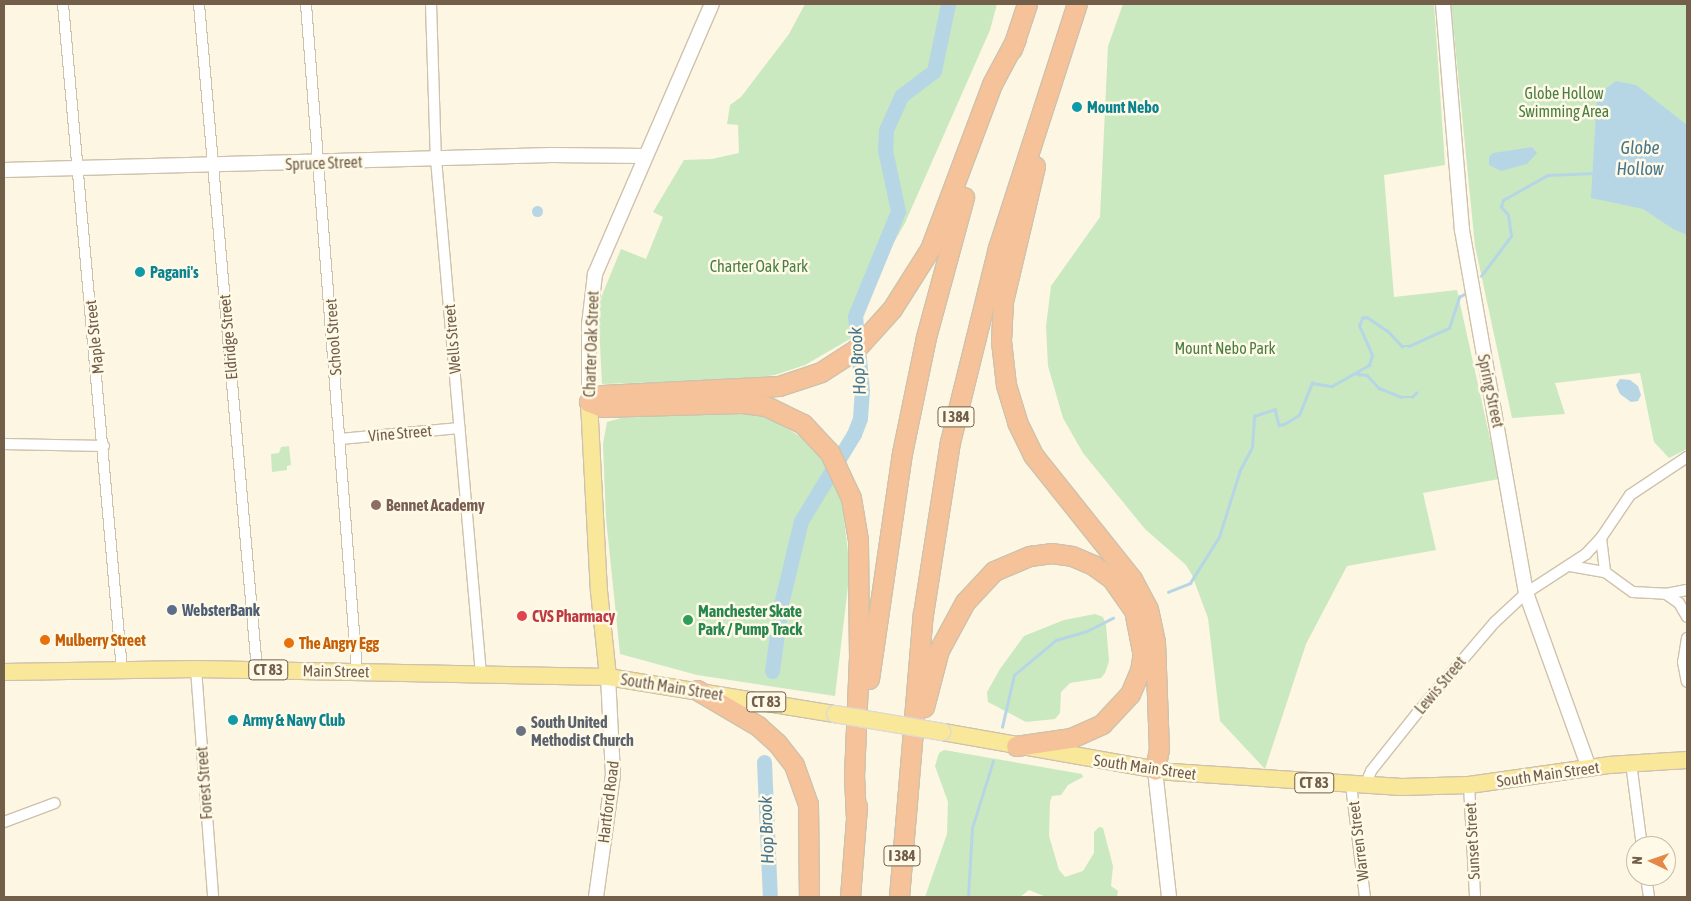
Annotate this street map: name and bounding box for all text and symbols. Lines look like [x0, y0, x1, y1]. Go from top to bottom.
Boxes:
park label: Globe Hollow Swimming Area [1519, 83, 1609, 121]
place label: Mount Nebo [1087, 97, 1159, 117]
marker: Mount Nebo [1071, 101, 1083, 113]
water label: Globe Hollow [1616, 138, 1664, 180]
street label: Spruce Street [285, 152, 363, 174]
park label: Charter Oak Park [710, 256, 808, 276]
place label: Pagani's [150, 262, 199, 282]
marker: Pagani's [134, 266, 146, 278]
street label: Charter Oak Street [580, 290, 602, 398]
street label: Eldridge Street [215, 294, 241, 380]
street label: School Street [321, 298, 345, 376]
street label: Maple Street [81, 299, 107, 375]
street label: Wells Street [439, 303, 465, 375]
water label: Hop Brook [845, 326, 871, 396]
park label: Mount Nebo Park [1174, 338, 1276, 358]
street label: Spring Street [1474, 352, 1508, 430]
road number: I 384 [937, 404, 975, 430]
street label: Vine Street [367, 421, 433, 445]
place label: Bennet Academy [386, 495, 485, 515]
marker: Bennet Academy [370, 499, 382, 511]
place label: WebsterBank [182, 600, 260, 620]
place label: Manchester Skate Park / Pump Track [698, 601, 802, 639]
marker: WebsterBank [166, 604, 178, 616]
place label: CVS Pharmacy [532, 606, 615, 626]
marker: CVS Pharmacy [516, 610, 528, 622]
marker: Manchester Skate Park / Pump Track [682, 614, 694, 626]
place label: Mulberry Street [55, 630, 146, 650]
place label: The Angry Egg [299, 633, 379, 653]
marker: Mulberry Street [39, 634, 51, 646]
marker: The Angry Egg [283, 637, 295, 649]
street label: Lewis Street [1410, 652, 1470, 718]
road number: CT 83 [248, 658, 288, 682]
street label: Main Street [302, 661, 370, 681]
street label: South Main Street [619, 669, 725, 705]
road number: CT 83 [746, 690, 786, 714]
place label: Army & Navy Club [243, 710, 345, 730]
place label: South United Methodist Church [531, 712, 634, 750]
marker: Army & Navy Club [227, 714, 239, 726]
marker: South United Methodist Church [515, 725, 527, 737]
street label: Forest Street [192, 746, 216, 820]
street label: South Main Street [1092, 750, 1198, 784]
street label: South Main Street [1495, 757, 1601, 791]
street label: Hartford Road [593, 760, 623, 844]
road number: CT 83 [1294, 770, 1334, 796]
water label: Hop Brook [755, 796, 779, 864]
street label: Warren Street [1344, 800, 1372, 882]
street label: Sunset Street [1460, 802, 1484, 880]
north arrow [1626, 836, 1676, 886]
road number: I 384 [883, 844, 921, 868]
text: N [1629, 856, 1645, 865]

